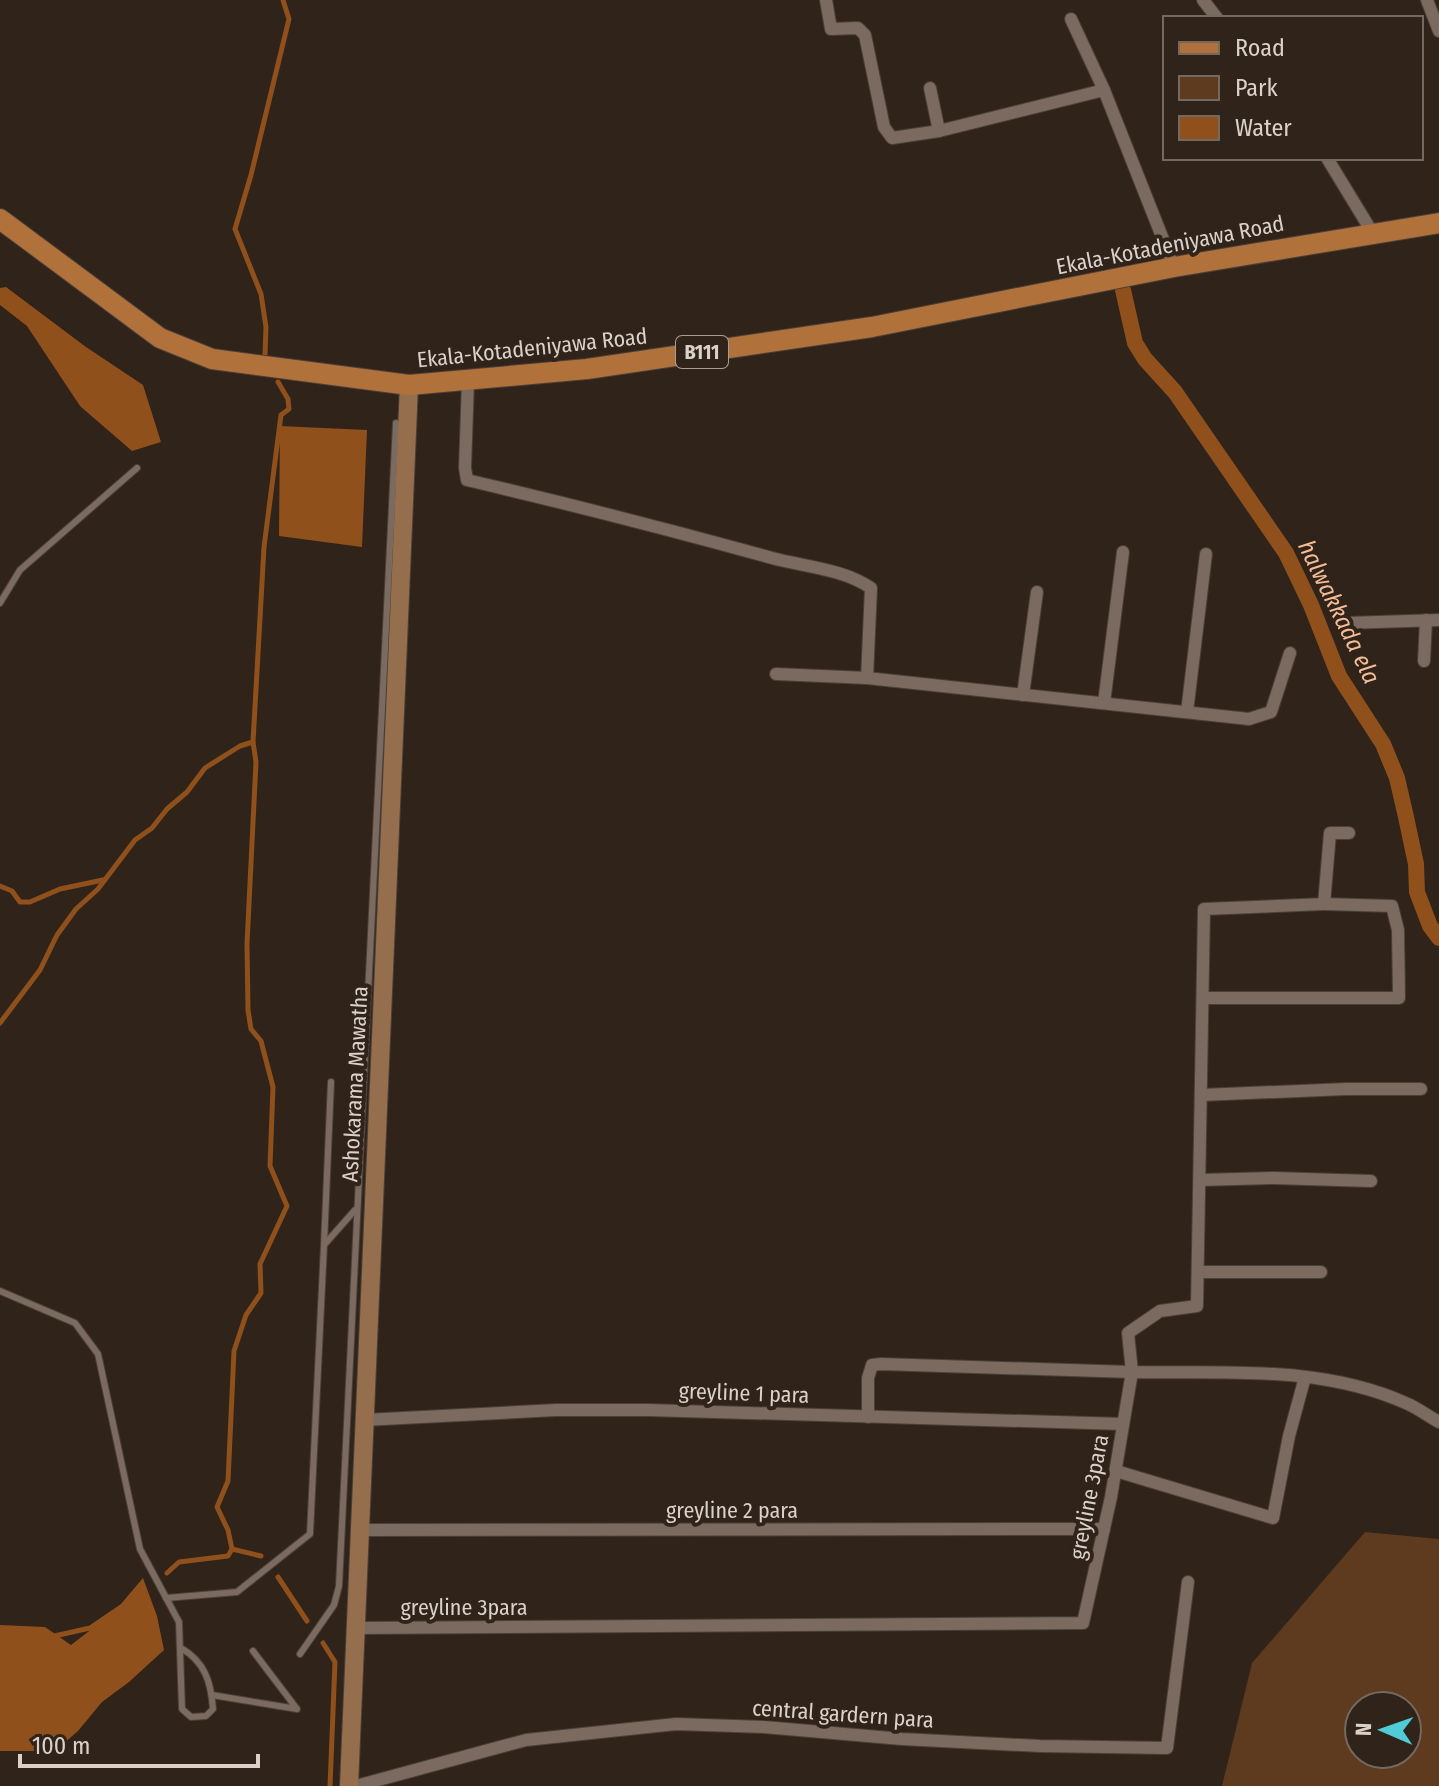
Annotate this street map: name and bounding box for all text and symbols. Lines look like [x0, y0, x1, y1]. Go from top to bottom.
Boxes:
legend [1163, 16, 1423, 160]
text: Road [1235, 34, 1285, 62]
text: Park [1235, 74, 1278, 102]
text: Water [1235, 114, 1292, 142]
street label: Ekala-Kotadeniyawa Road [1054, 210, 1286, 280]
street label: Ekala-Kotadeniyawa Road [415, 322, 649, 374]
road number: B111 [676, 336, 728, 368]
water label: halwakkada ela [1292, 536, 1386, 688]
street label: Ashokarama Mawatha [336, 985, 374, 1183]
street label: greyline 1 para [678, 1377, 810, 1409]
street label: greyline 3para [1064, 1432, 1114, 1562]
street label: greyline 2 para [666, 1497, 798, 1524]
street label: greyline 3para [401, 1594, 527, 1621]
north arrow [1343, 1690, 1423, 1770]
street label: central gardern para [751, 1694, 935, 1734]
scale bar [20, 1718, 258, 1768]
text: N [1350, 1722, 1377, 1736]
text: 100 m [32, 1732, 90, 1760]

